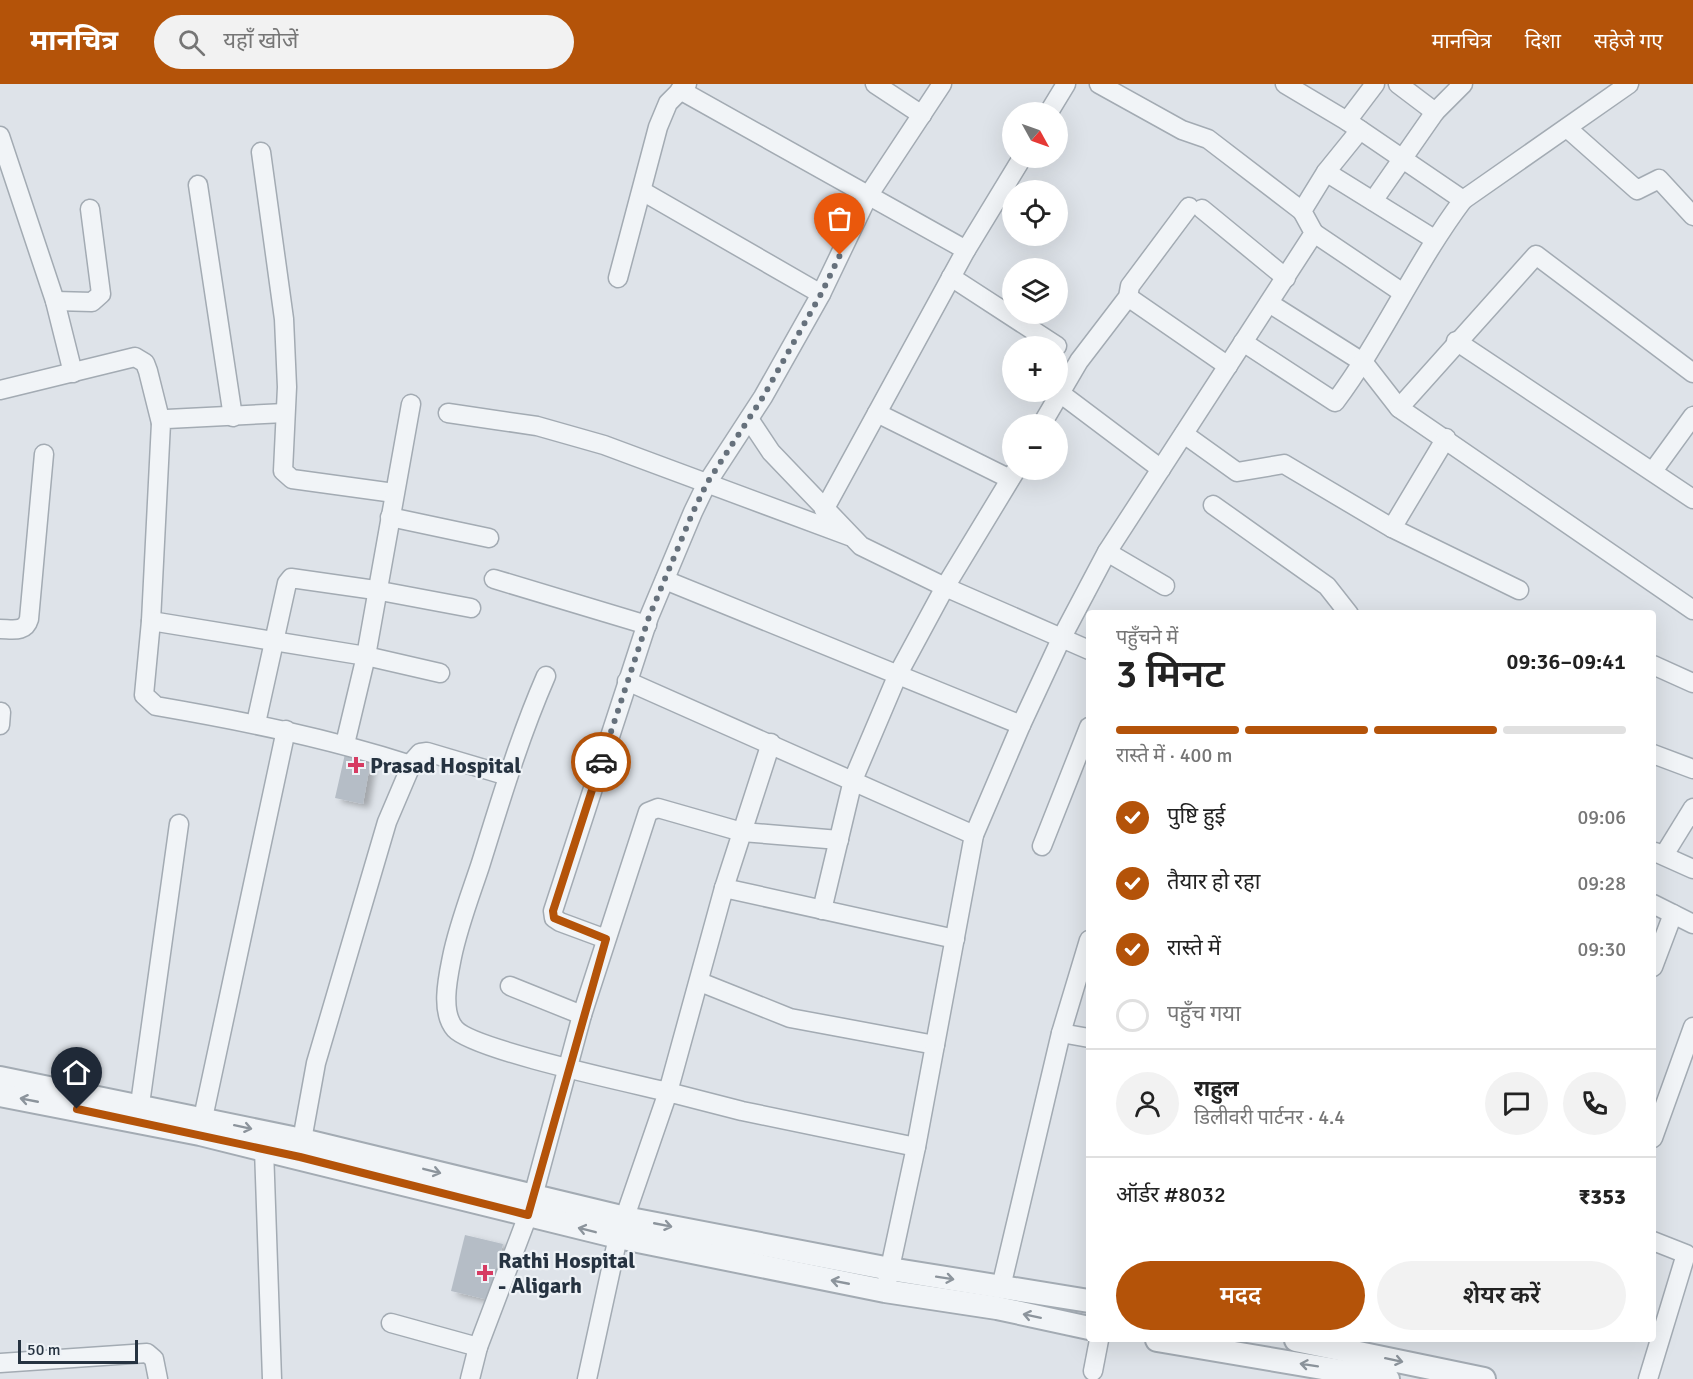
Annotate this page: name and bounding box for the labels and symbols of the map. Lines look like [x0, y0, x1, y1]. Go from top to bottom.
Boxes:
north arrow [1002, 102, 1068, 168]
pin [814, 193, 865, 255]
courier [571, 732, 631, 792]
place label: Prasad Hospital [370, 752, 521, 779]
marker: Prasad Hospital [347, 756, 365, 774]
pin [51, 1047, 102, 1109]
one-way arrow [20, 1094, 39, 1105]
one-way arrow [232, 1122, 252, 1133]
one-way arrow [423, 1166, 442, 1178]
one-way arrow [653, 1220, 672, 1231]
one-way arrow [578, 1223, 597, 1235]
place label: Rathi Hospital - Aligarh [498, 1247, 635, 1299]
marker: Rathi Hospital - Aligarh [476, 1264, 494, 1282]
one-way arrow [935, 1273, 955, 1284]
one-way arrow [831, 1275, 850, 1287]
one-way arrow [1022, 1310, 1042, 1321]
scale bar [18, 1337, 138, 1364]
one-way arrow [1385, 1354, 1404, 1366]
one-way arrow [1300, 1359, 1320, 1370]

